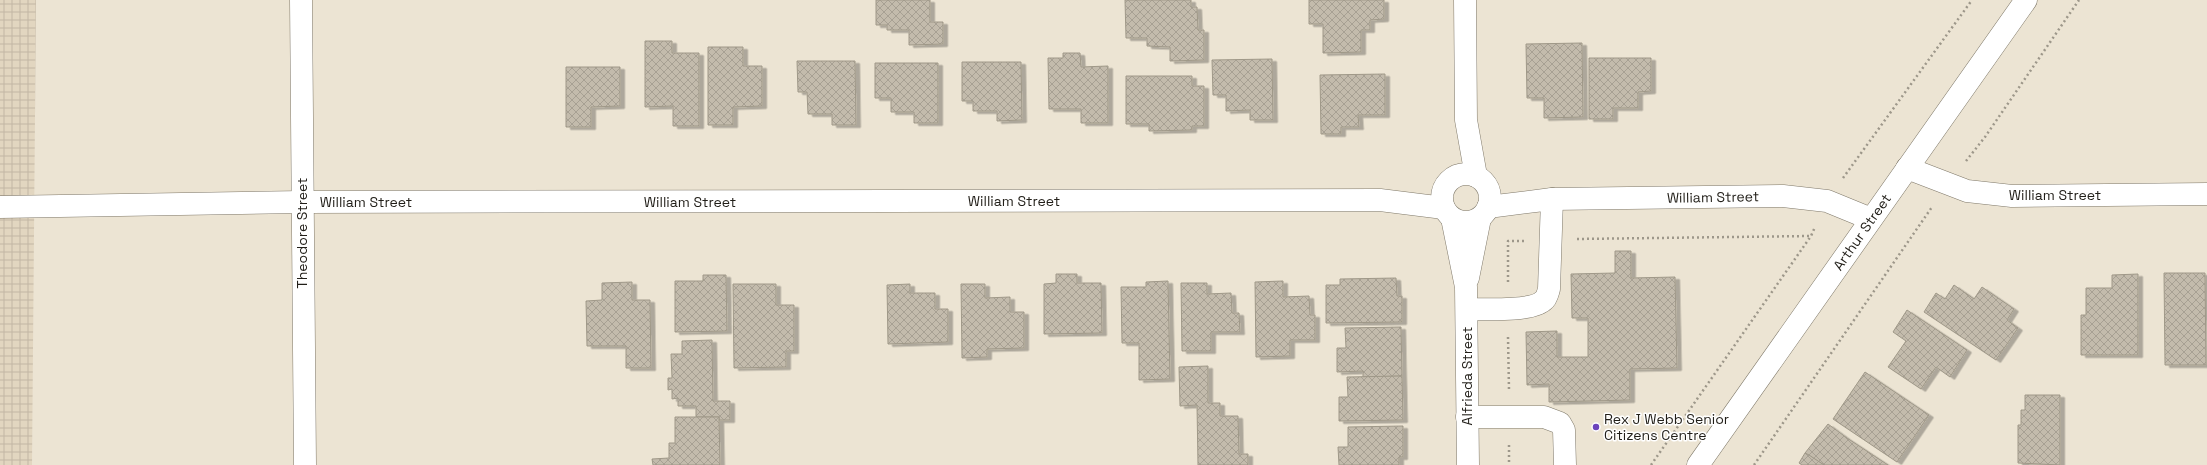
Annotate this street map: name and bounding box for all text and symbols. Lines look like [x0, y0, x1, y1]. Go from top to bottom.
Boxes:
street label: Theodore Street [293, 177, 311, 289]
street label: William Street [2009, 186, 2101, 204]
street label: William Street [1667, 187, 1759, 207]
street label: Arthur Street [1829, 190, 1895, 274]
street label: William Street [968, 192, 1060, 210]
street label: William Street [320, 193, 412, 211]
street label: William Street [644, 193, 736, 211]
street label: Alfrieda Street [1458, 327, 1476, 425]
place label: Rex J Webb Senior Citizens Centre [1604, 410, 1729, 444]
marker: Rex J Webb Senior Citizens Centre [1591, 422, 1601, 432]

